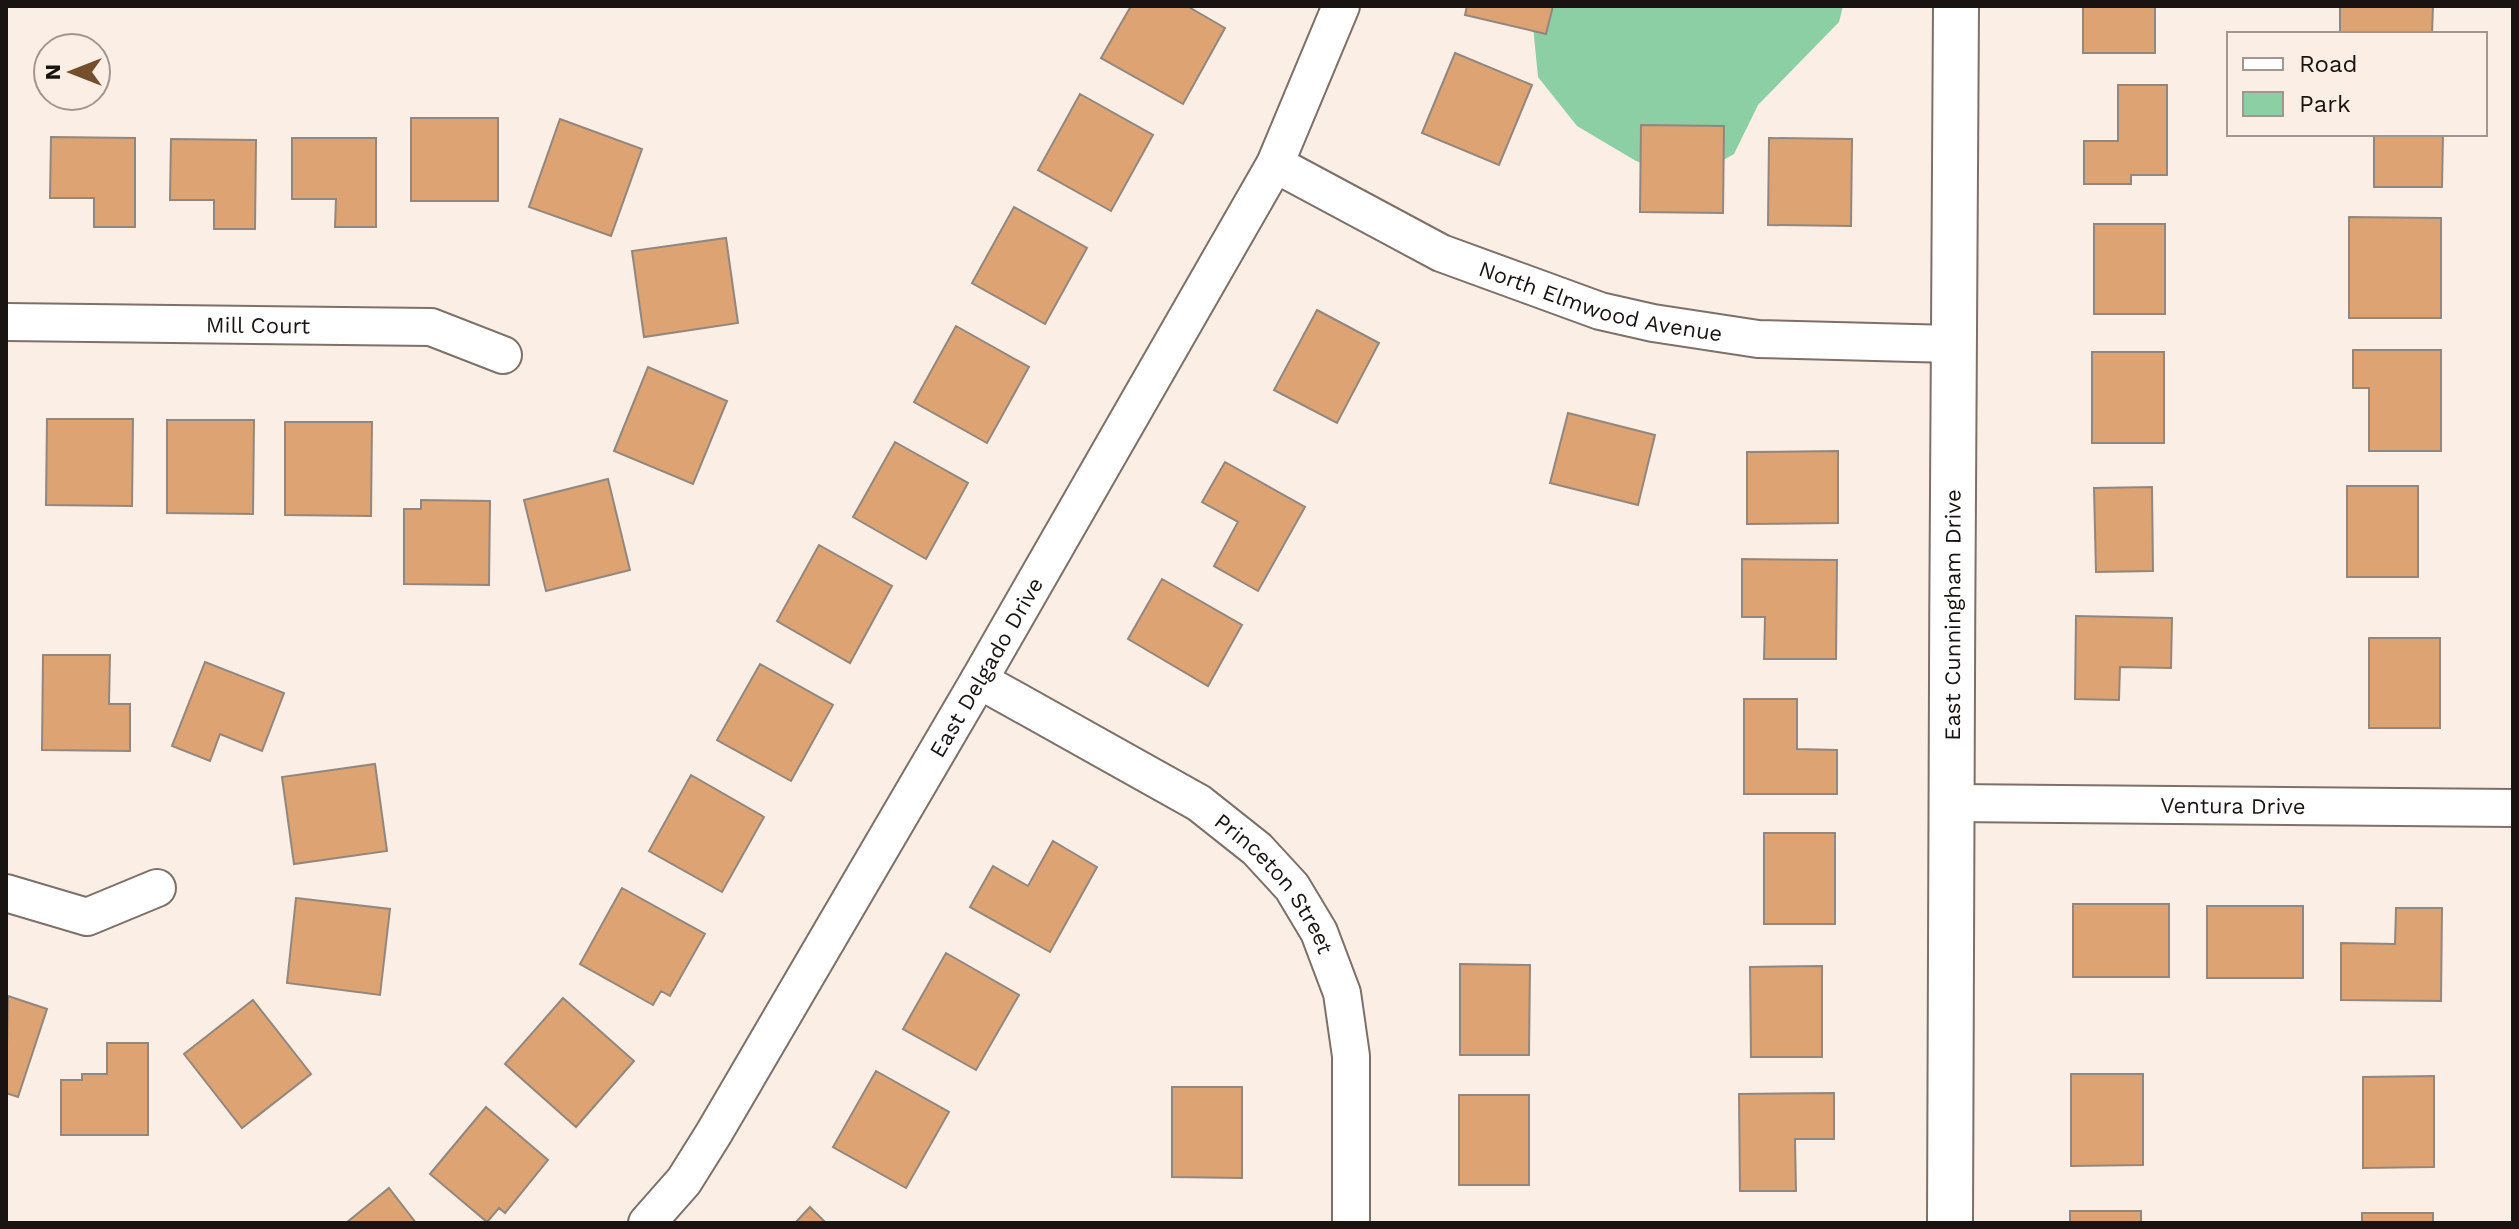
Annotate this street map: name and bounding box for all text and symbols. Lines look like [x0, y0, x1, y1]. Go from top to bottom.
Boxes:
north arrow [32, 32, 112, 112]
legend [2227, 32, 2487, 136]
text: Road [2299, 50, 2358, 78]
text: N [40, 64, 65, 80]
text: Park [2299, 90, 2351, 118]
street label: North Elmwood Avenue [1476, 256, 1724, 346]
street label: Mill Court [206, 312, 310, 339]
street label: East Cunningham Drive [1940, 489, 1966, 741]
street label: East Delgado Drive [925, 573, 1048, 762]
street label: Ventura Drive [2160, 793, 2306, 819]
street label: Princeton Street [1210, 808, 1338, 957]

